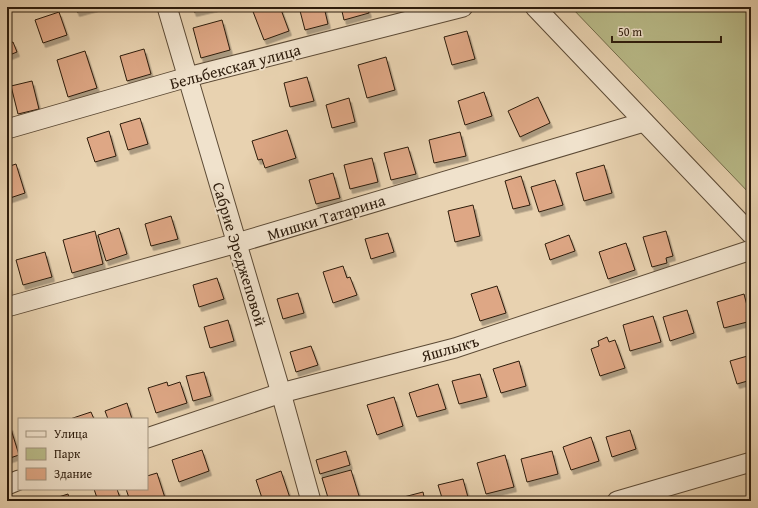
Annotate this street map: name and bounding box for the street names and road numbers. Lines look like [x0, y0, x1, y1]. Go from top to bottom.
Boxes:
street label: Бельбекская улица [167, 37, 304, 95]
street label: Сабрие Эреджеповой [207, 179, 273, 329]
street label: Мишки Татарина [264, 187, 388, 246]
street label: Яшлыкъ [417, 328, 482, 368]

